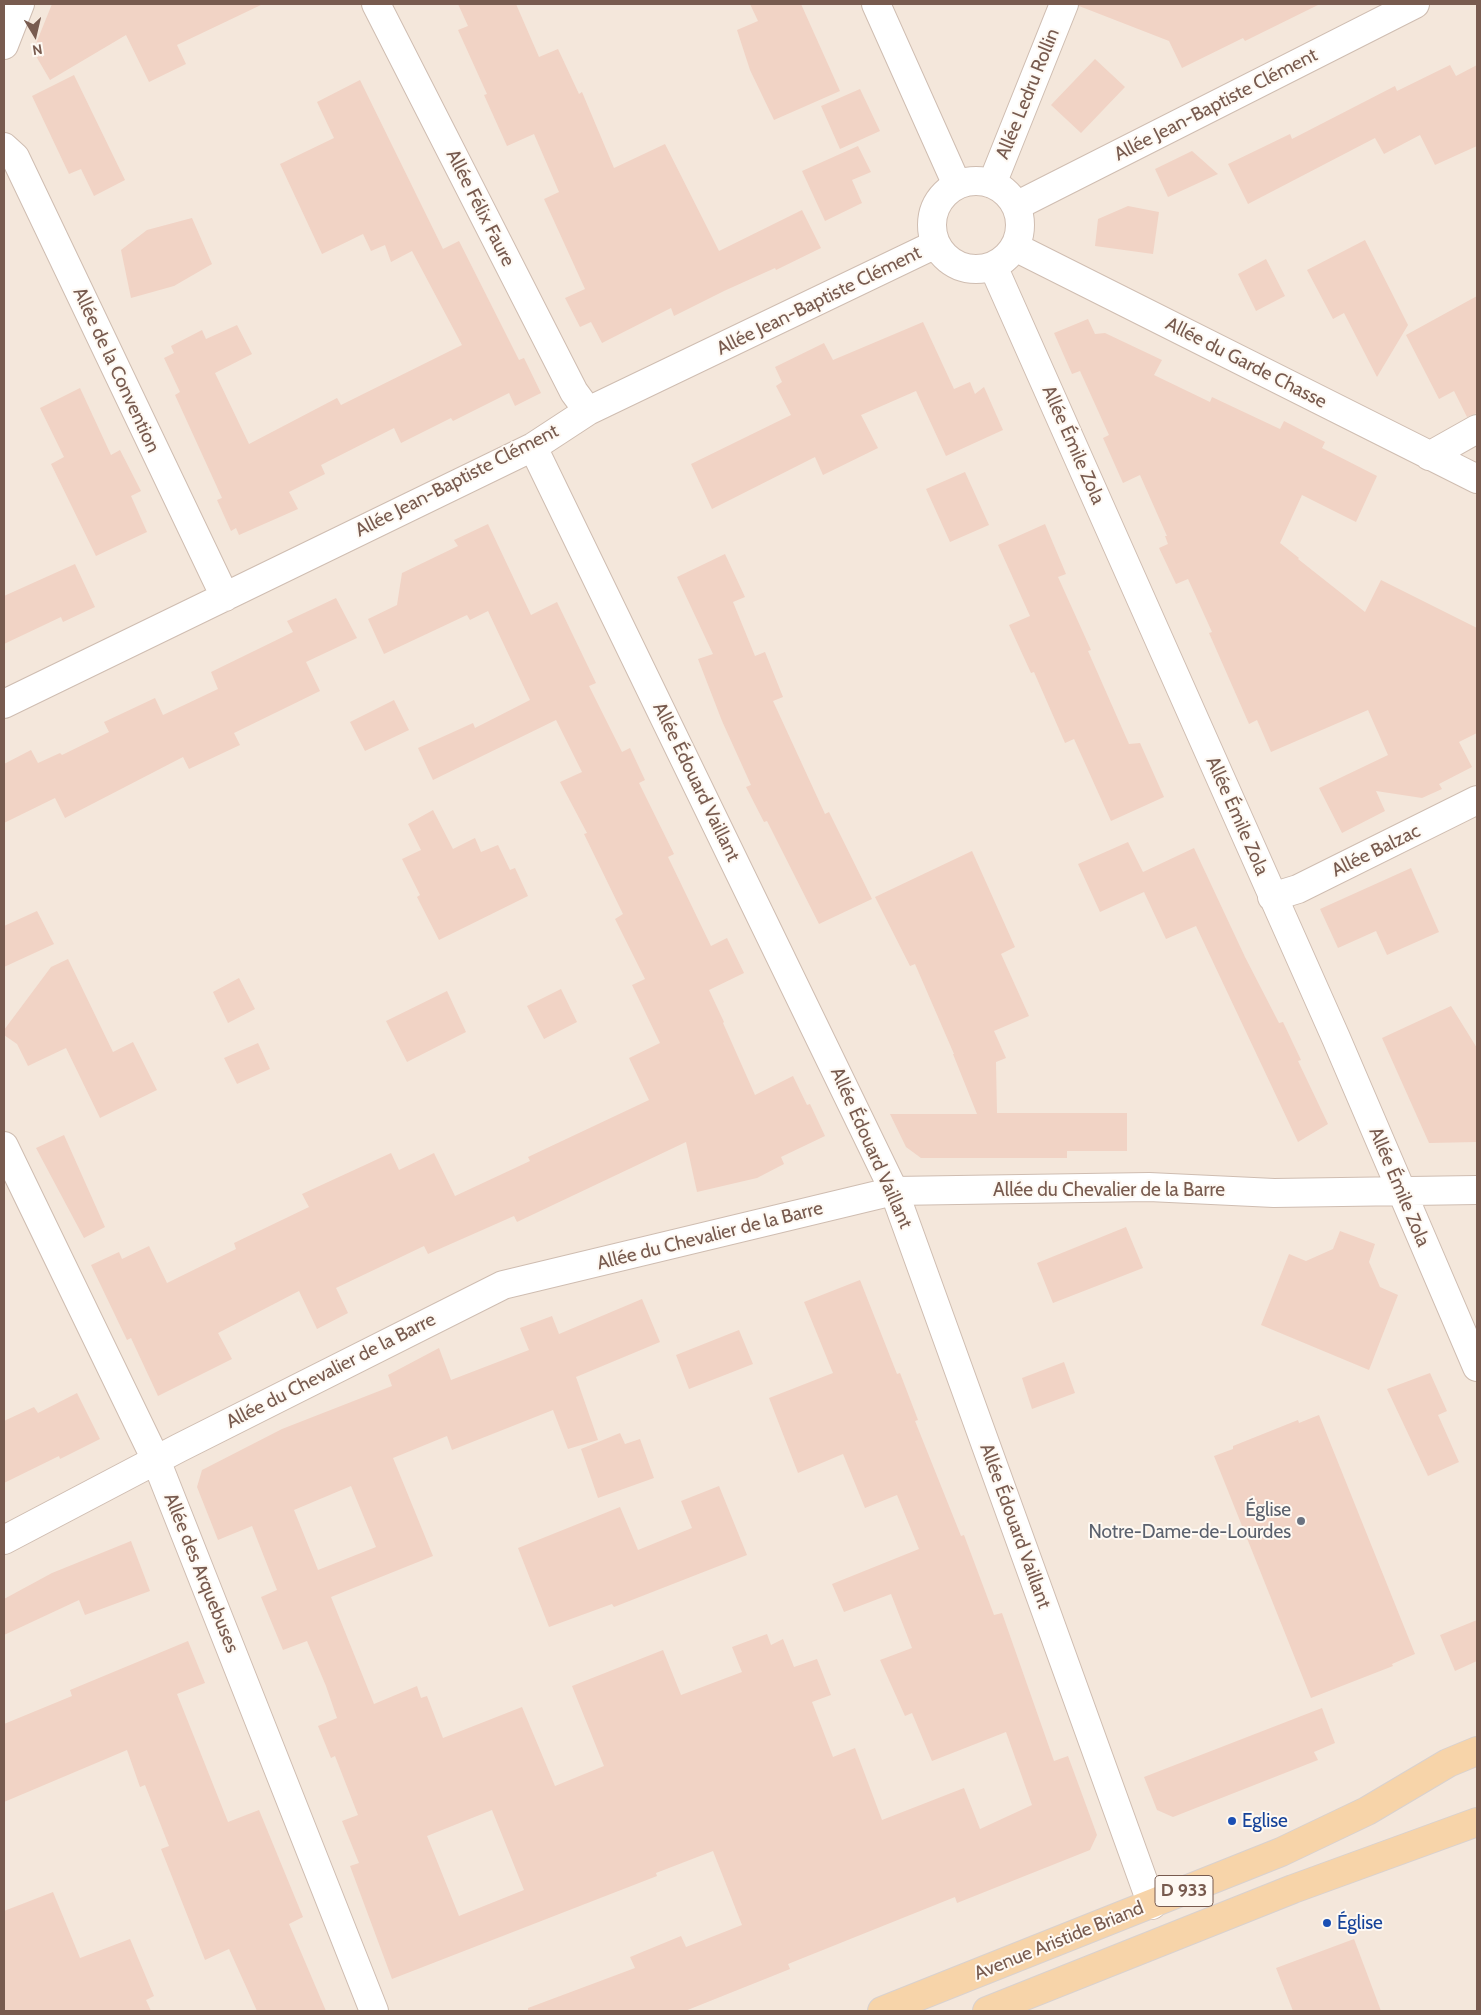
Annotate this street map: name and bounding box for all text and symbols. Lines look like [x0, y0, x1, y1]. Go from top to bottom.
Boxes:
north arrow [10, 10, 60, 60]
street label: Allée Ledru Rollin [991, 25, 1065, 163]
text: N [31, 40, 44, 59]
street label: Allée Jean-Baptiste Clément [1111, 44, 1321, 166]
street label: Allée Félix Faure [441, 146, 519, 270]
street label: Allée Jean-Baptiste Clément [713, 241, 925, 361]
street label: Allée de la Convention [68, 284, 164, 456]
street label: Allée du Garde Chasse [1162, 312, 1330, 414]
street label: Allée Émile Zola [1037, 382, 1109, 508]
street label: Allée Jean-Baptiste Clément [352, 420, 562, 542]
street label: Allée Édouard Vaillant [648, 699, 744, 865]
street label: Allée Émile Zola [1201, 753, 1273, 879]
street label: Allée Balzac [1328, 820, 1424, 882]
street label: Allée Édouard Vaillant [825, 1064, 917, 1232]
street label: Allée Émile Zola [1364, 1124, 1434, 1250]
street label: Allée du Chevalier de la Barre [993, 1179, 1225, 1201]
street label: Allée du Chevalier de la Barre [595, 1197, 825, 1275]
street label: Allée du Chevalier de la Barre [223, 1308, 439, 1434]
street label: Allée Édouard Vaillant [975, 1440, 1055, 1612]
street label: Allée des Arquebuses [159, 1490, 243, 1656]
place label: Église Notre-Dame-de-Lourdes [1088, 1499, 1291, 1543]
marker: Église Notre-Dame-de-Lourdes [1295, 1515, 1307, 1527]
place label: Eglise [1242, 1810, 1288, 1832]
marker: Eglise [1226, 1815, 1238, 1827]
road number: D 933 [1155, 1875, 1213, 1906]
street label: Avenue Aristide Briand [971, 1897, 1147, 1985]
place label: Église [1337, 1912, 1383, 1934]
marker: Église [1321, 1917, 1333, 1929]

